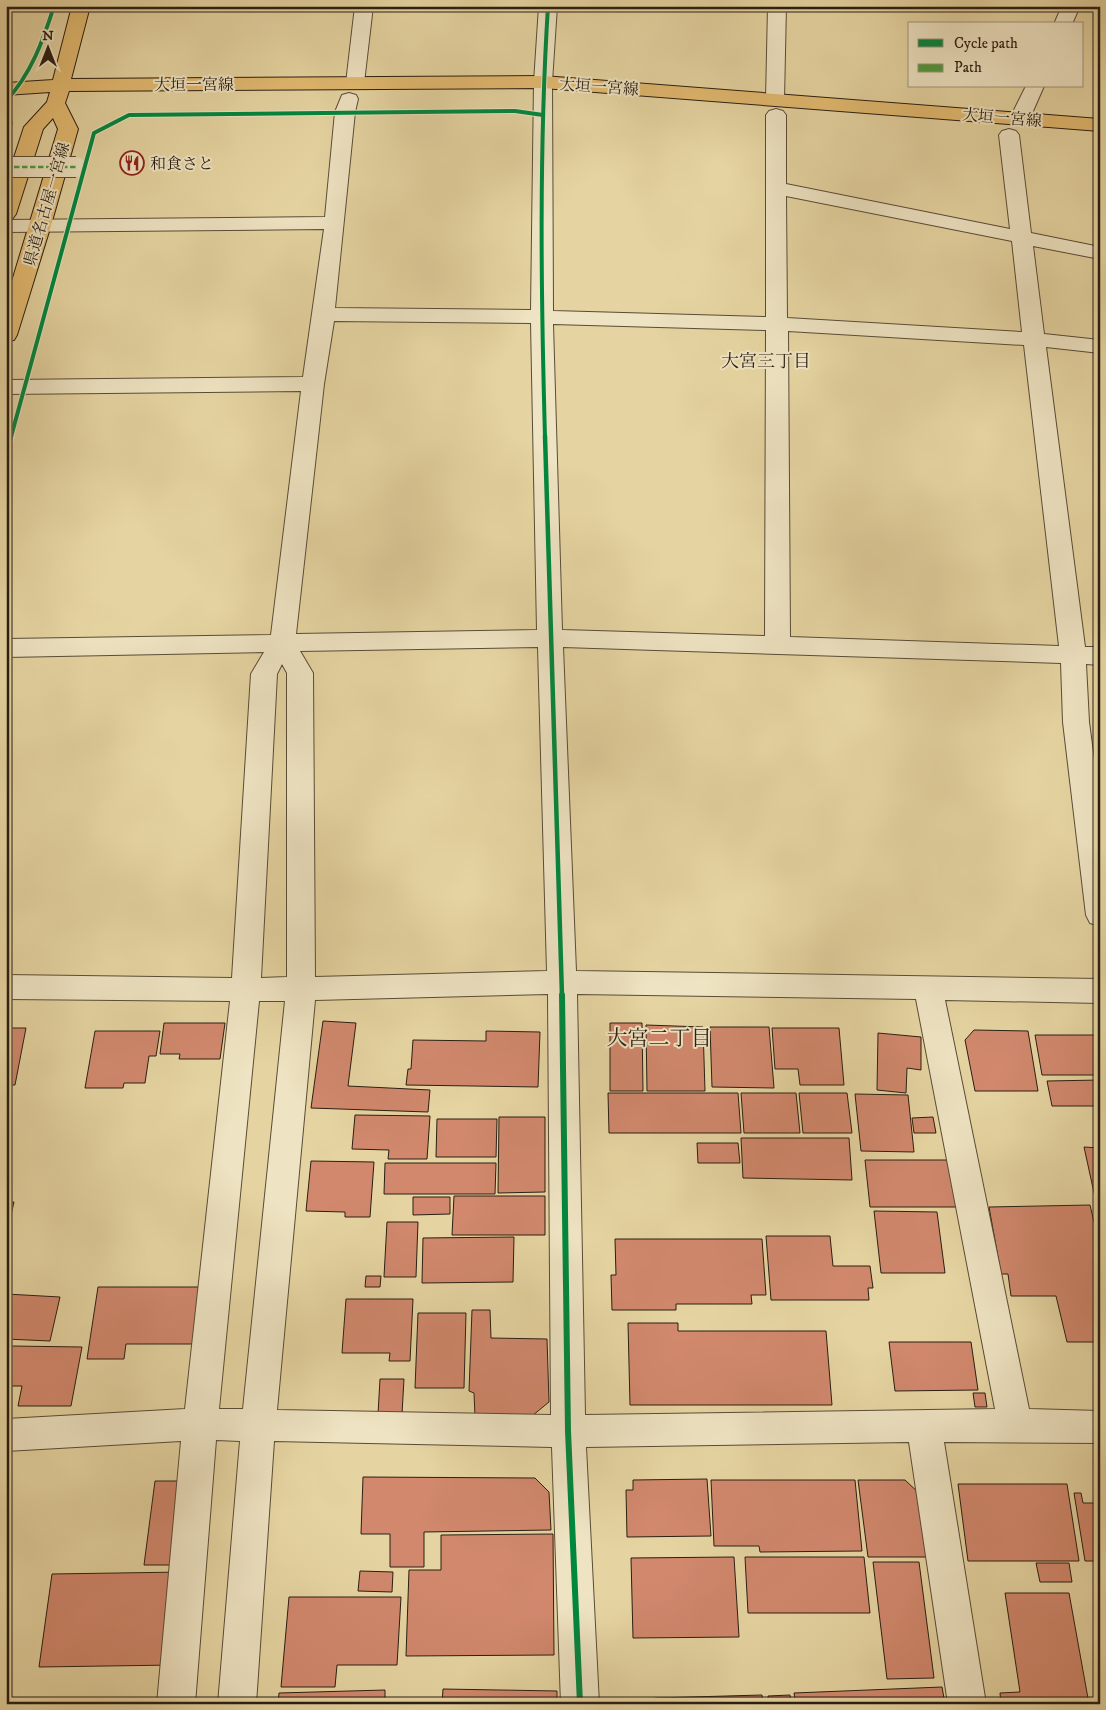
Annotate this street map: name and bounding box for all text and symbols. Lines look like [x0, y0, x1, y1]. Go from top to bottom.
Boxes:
north arrow [22, 22, 72, 72]
legend [908, 22, 1084, 88]
text: N [42, 27, 54, 45]
text: Cycle path [954, 34, 1018, 53]
text: Path [954, 58, 982, 77]
street label: 大垣一宮線 [558, 74, 640, 100]
street label: 大垣一宮線 [154, 75, 234, 95]
street label: 大垣一宮線 [961, 105, 1043, 131]
street label: 県道名古屋一宮線 [20, 140, 74, 269]
restaurant icon: 和食さと [119, 150, 145, 176]
place label: 和食さと [150, 154, 214, 174]
district label: 大宮三丁目 [721, 351, 811, 373]
district label: 大宮二丁目 [607, 1026, 712, 1052]

